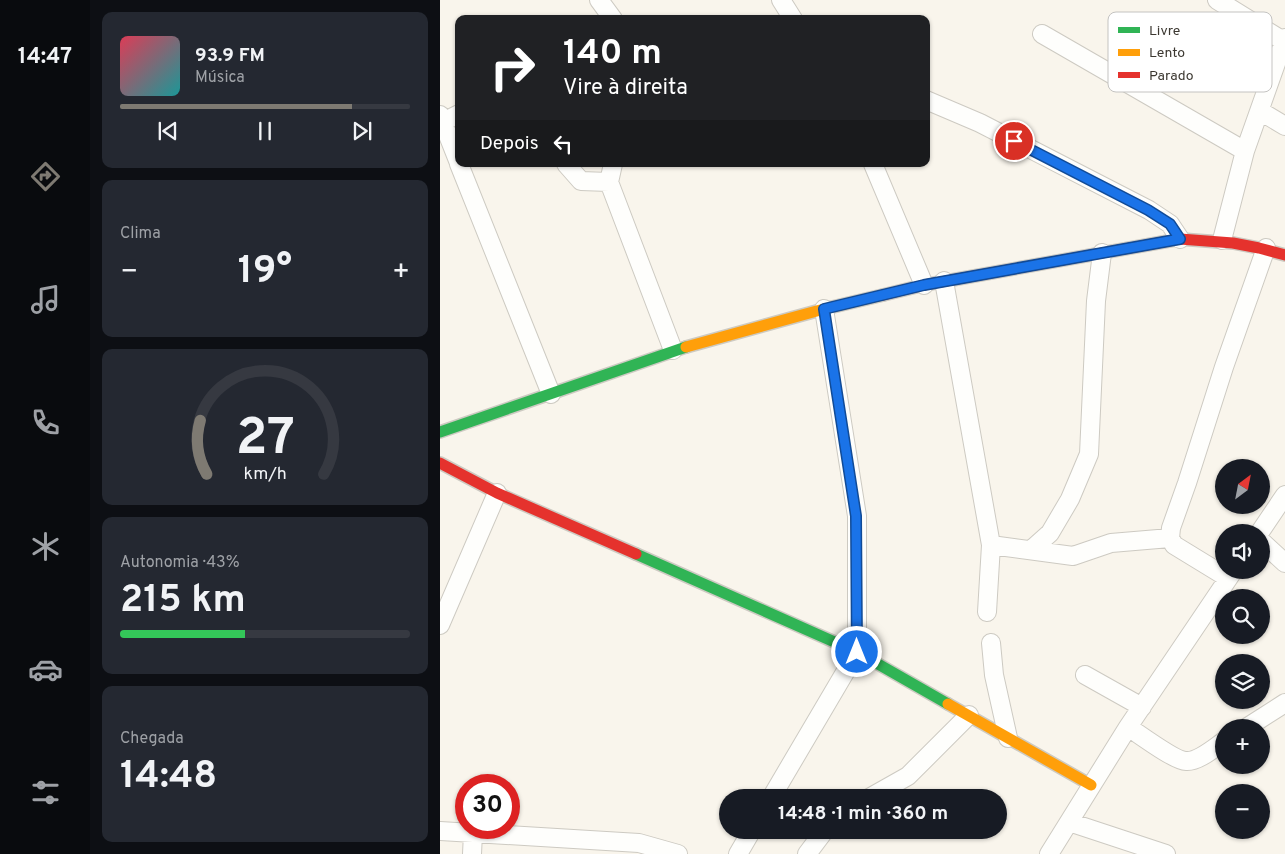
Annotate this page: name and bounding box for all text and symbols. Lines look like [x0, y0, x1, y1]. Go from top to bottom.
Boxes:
legend [1108, 12, 1272, 92]
text: Livre [1149, 23, 1180, 40]
text: 140 m [563, 32, 662, 76]
icon: right [480, 35, 545, 100]
text: 14:47 [18, 44, 72, 71]
text: 93.9 FM [195, 44, 265, 68]
text: Lento [1149, 45, 1185, 62]
text: Música [195, 68, 245, 88]
text: Parado [1149, 68, 1194, 85]
text: Vire à direita [563, 75, 688, 102]
icon: previous [154, 117, 182, 145]
icon: pause [251, 117, 279, 145]
icon: next [348, 117, 376, 145]
pin [993, 120, 1035, 162]
icon: arrive [1000, 127, 1028, 155]
icon: left [549, 130, 577, 158]
text: Depois [480, 132, 539, 156]
icon: directions [28, 159, 63, 194]
text: Clima [120, 224, 161, 244]
text: 19° [238, 248, 292, 297]
text: − [120, 255, 138, 291]
text: + [392, 255, 410, 291]
icon: music [28, 282, 63, 317]
icon: phone [28, 405, 63, 440]
text: 27 [235, 407, 295, 473]
north arrow [1215, 459, 1270, 514]
map controls [1215, 459, 1270, 839]
text: km/h [243, 463, 287, 486]
button: sound [1215, 524, 1270, 579]
icon: climate [28, 529, 63, 564]
text: Autonomia · 43% [120, 553, 240, 573]
text: 215 km [120, 577, 246, 626]
button: search [1215, 589, 1270, 644]
position arrow [830, 625, 882, 677]
icon: car [28, 652, 63, 687]
button: layers [1215, 654, 1270, 709]
button: + [1215, 719, 1270, 774]
text: Chegada [120, 729, 184, 749]
text: 14:48 [120, 753, 217, 802]
speed limit sign: 30 [455, 774, 520, 839]
icon: filters [28, 775, 63, 810]
button: − [1215, 784, 1270, 839]
text: 14:48 · 1 min · 360 m [778, 802, 948, 826]

